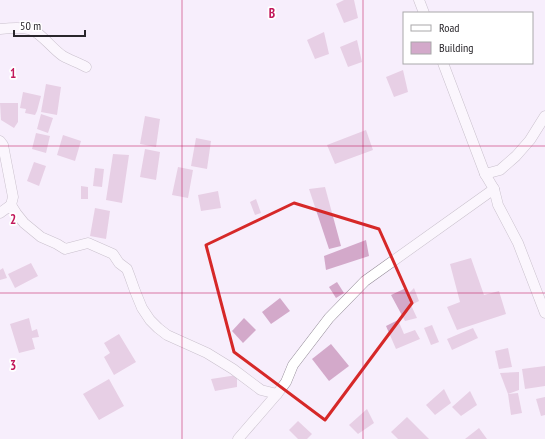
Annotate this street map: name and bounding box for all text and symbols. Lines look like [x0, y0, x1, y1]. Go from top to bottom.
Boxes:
text: B [269, 5, 275, 22]
scale bar [14, 12, 85, 38]
legend [403, 12, 533, 64]
text: 50 m [20, 18, 41, 33]
text: Road [439, 20, 459, 35]
text: Building [439, 40, 474, 55]
text: 1 [10, 65, 16, 82]
text: 2 [10, 211, 16, 228]
text: 3 [10, 357, 16, 374]

